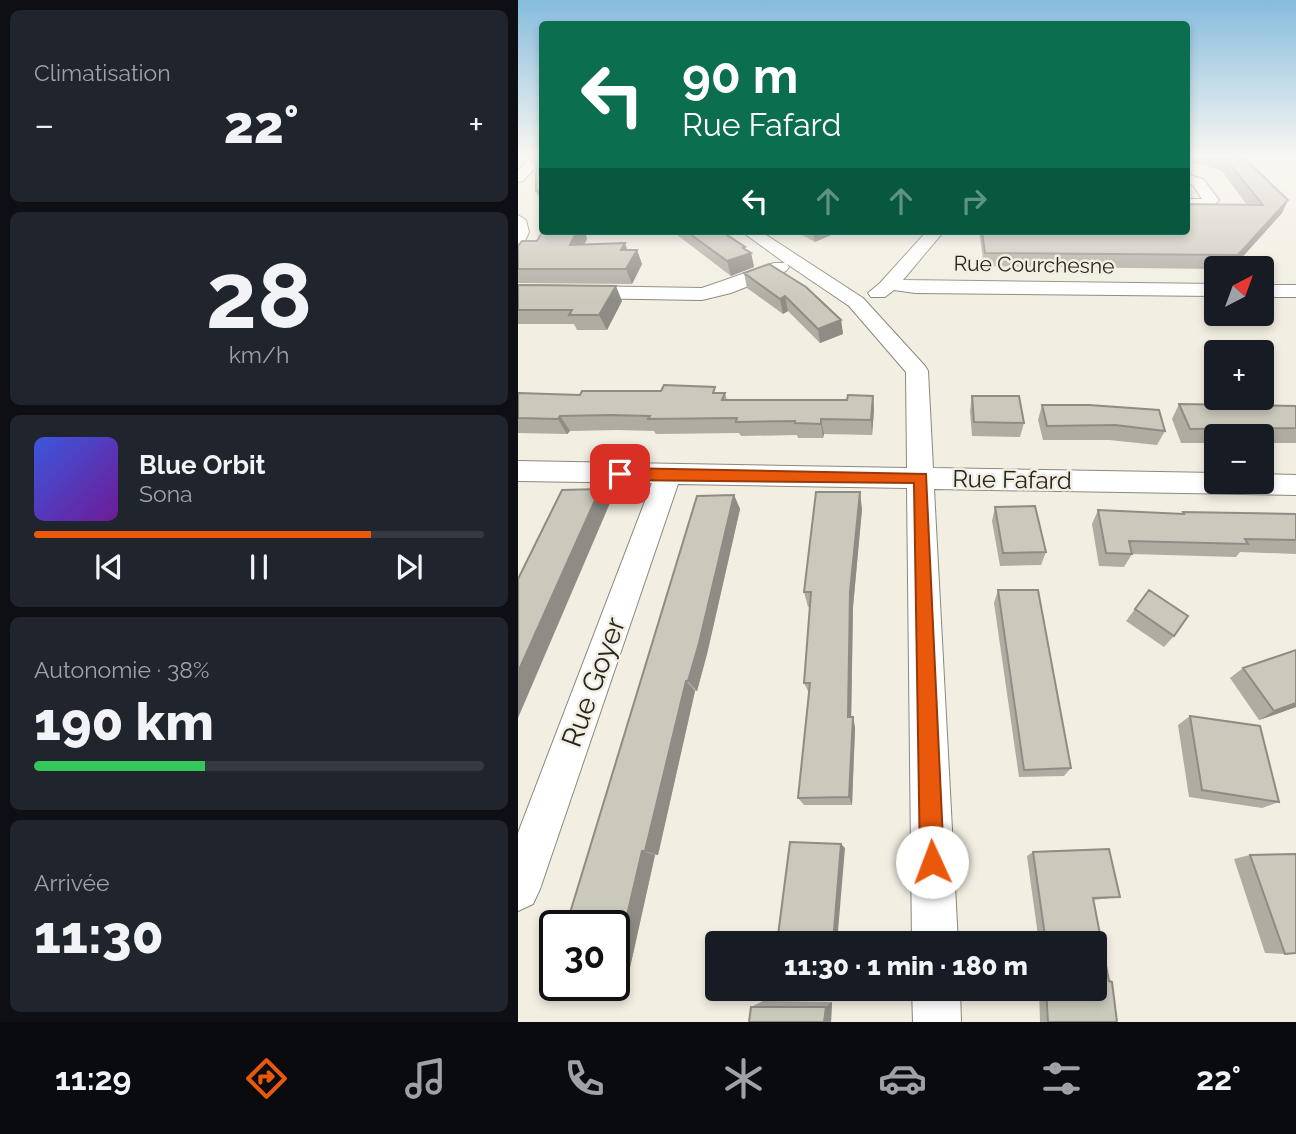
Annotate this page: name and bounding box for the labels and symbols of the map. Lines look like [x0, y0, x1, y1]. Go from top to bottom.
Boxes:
street label: Rue Courchesne [953, 251, 1115, 278]
north arrow [1204, 256, 1274, 326]
pin [590, 444, 650, 504]
street label: Rue Fafard [952, 464, 1072, 495]
street label: Rue Goyer [555, 613, 632, 751]
position arrow [895, 825, 969, 899]
speed limit sign: 30 [539, 910, 630, 1001]

